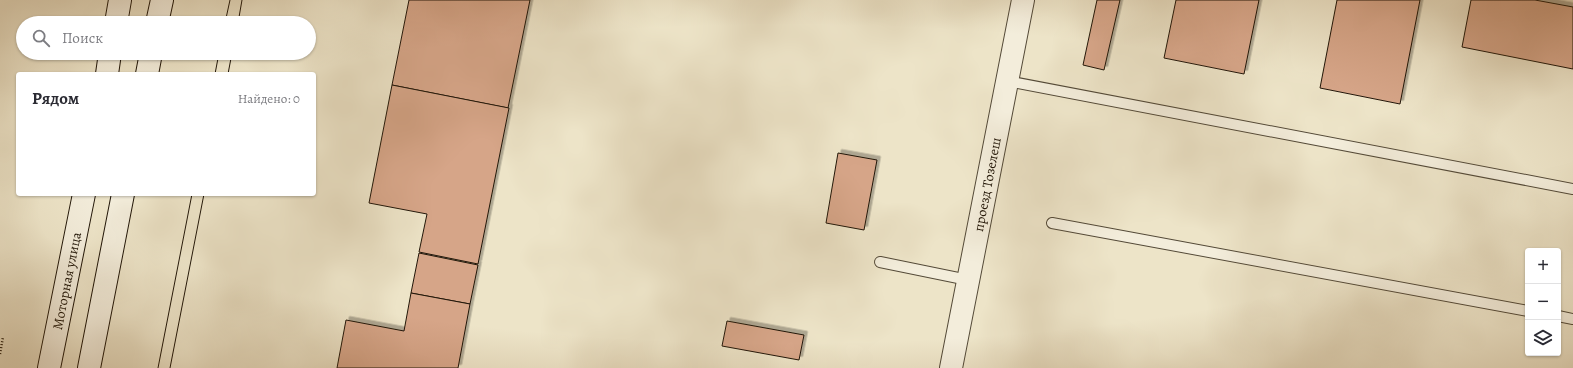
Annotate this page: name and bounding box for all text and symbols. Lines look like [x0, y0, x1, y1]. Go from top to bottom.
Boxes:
search box [16, 16, 316, 60]
icon: search [30, 27, 52, 49]
text: Поиск [62, 28, 103, 48]
text: Рядом [32, 87, 79, 110]
text: Найдено: 0 [238, 90, 300, 107]
street label: проезд Тозелеш [968, 136, 1005, 233]
street label: Моторная улица [47, 230, 86, 331]
map controls [1525, 248, 1561, 356]
button: + [1525, 248, 1561, 284]
button: − [1525, 284, 1561, 320]
button: layers [1525, 320, 1561, 356]

